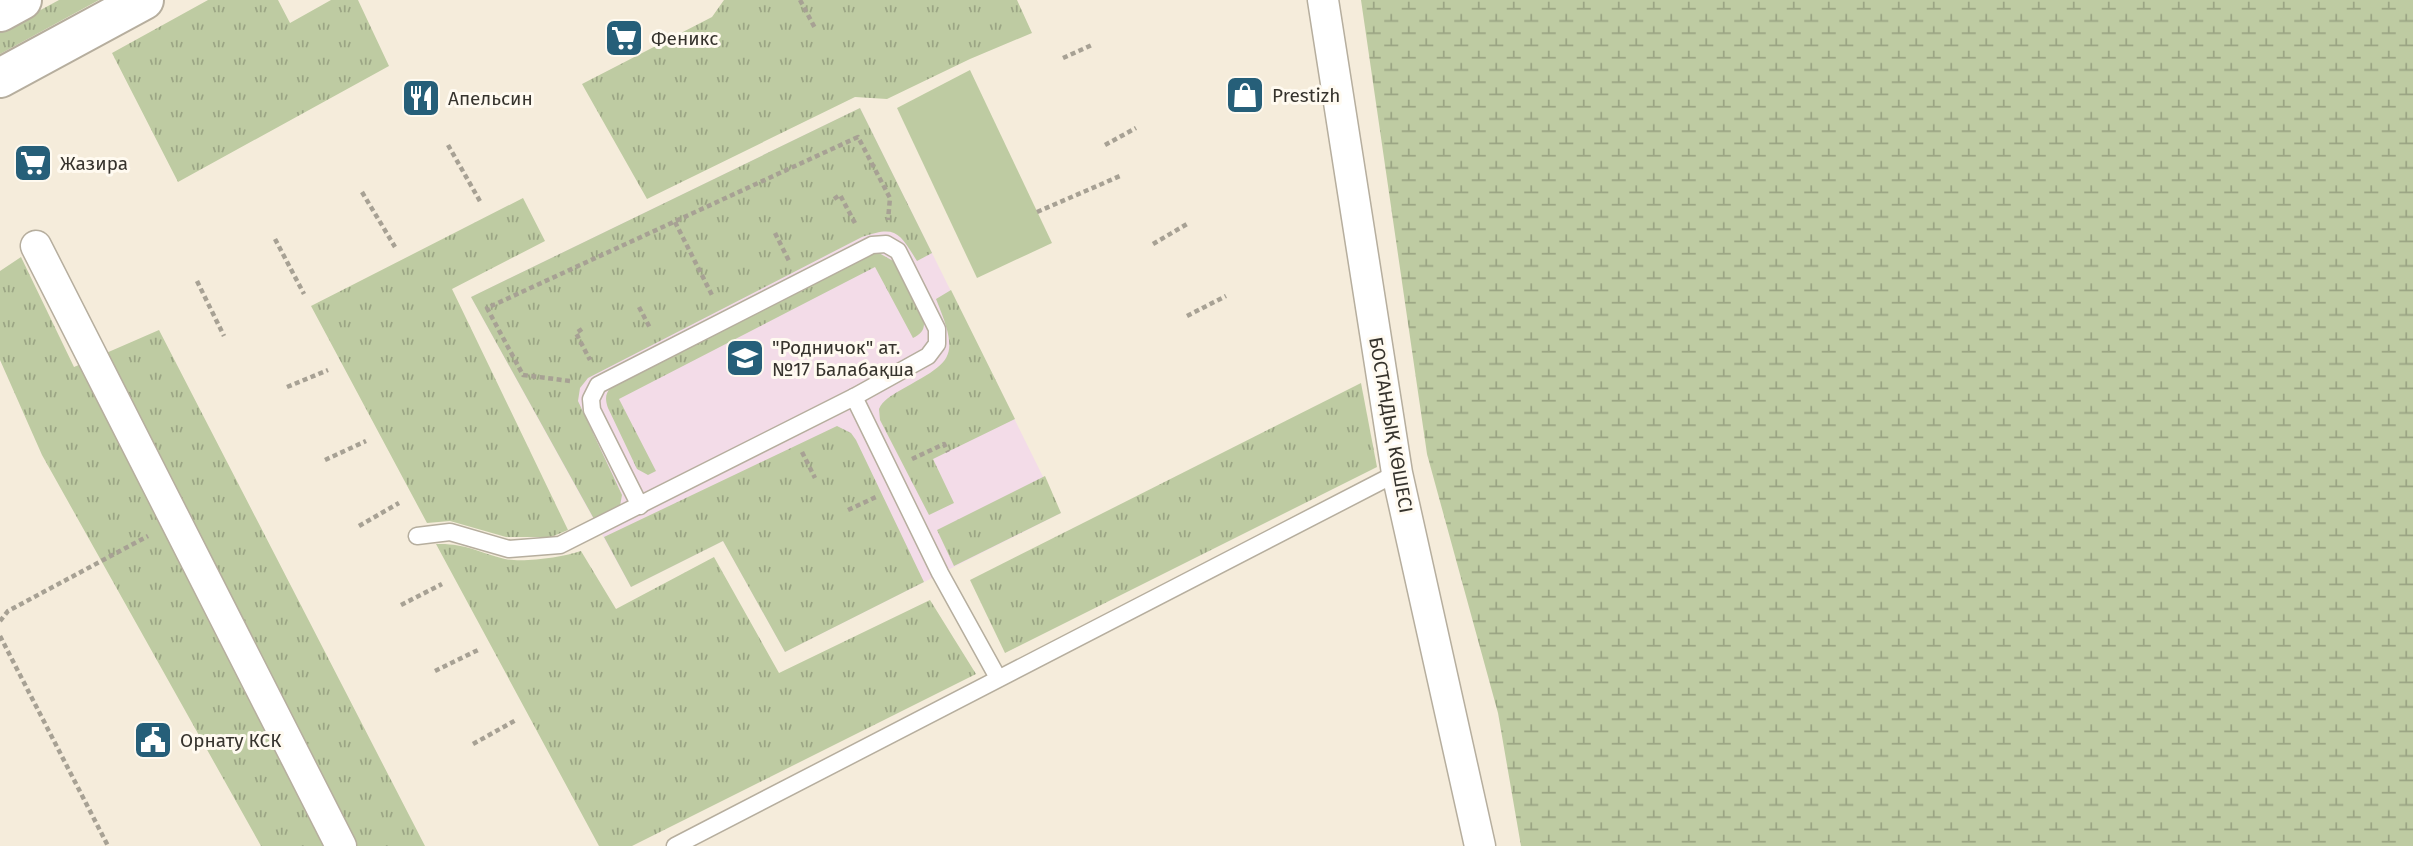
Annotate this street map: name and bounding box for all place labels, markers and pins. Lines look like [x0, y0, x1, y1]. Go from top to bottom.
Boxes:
supermarket icon: Феникс [603, 17, 645, 59]
place label: Феникс [651, 27, 718, 50]
shop icon: Prestizh [1224, 74, 1266, 116]
restaurant icon: Апельсин [400, 77, 442, 119]
place label: Prestizh [1272, 84, 1340, 107]
place label: Апельсин [448, 87, 533, 110]
supermarket icon: Жазира [12, 142, 54, 184]
place label: Жазира [60, 152, 128, 175]
place label: "Родничок" ат. №17 Балабақша [772, 336, 914, 381]
school or university icon: "Родничок" ат. №17 Балабақша [724, 337, 766, 379]
public building icon: Орнату КСК [132, 719, 174, 761]
place label: Орнату КСК [180, 729, 281, 752]

